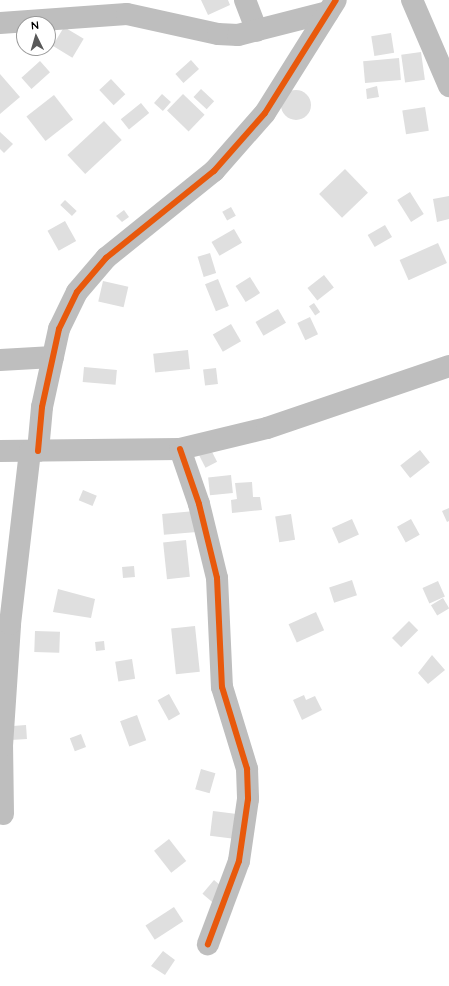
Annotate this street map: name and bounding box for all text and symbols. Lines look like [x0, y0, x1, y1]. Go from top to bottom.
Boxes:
north arrow [16, 16, 56, 56]
text: N [30, 18, 40, 32]

